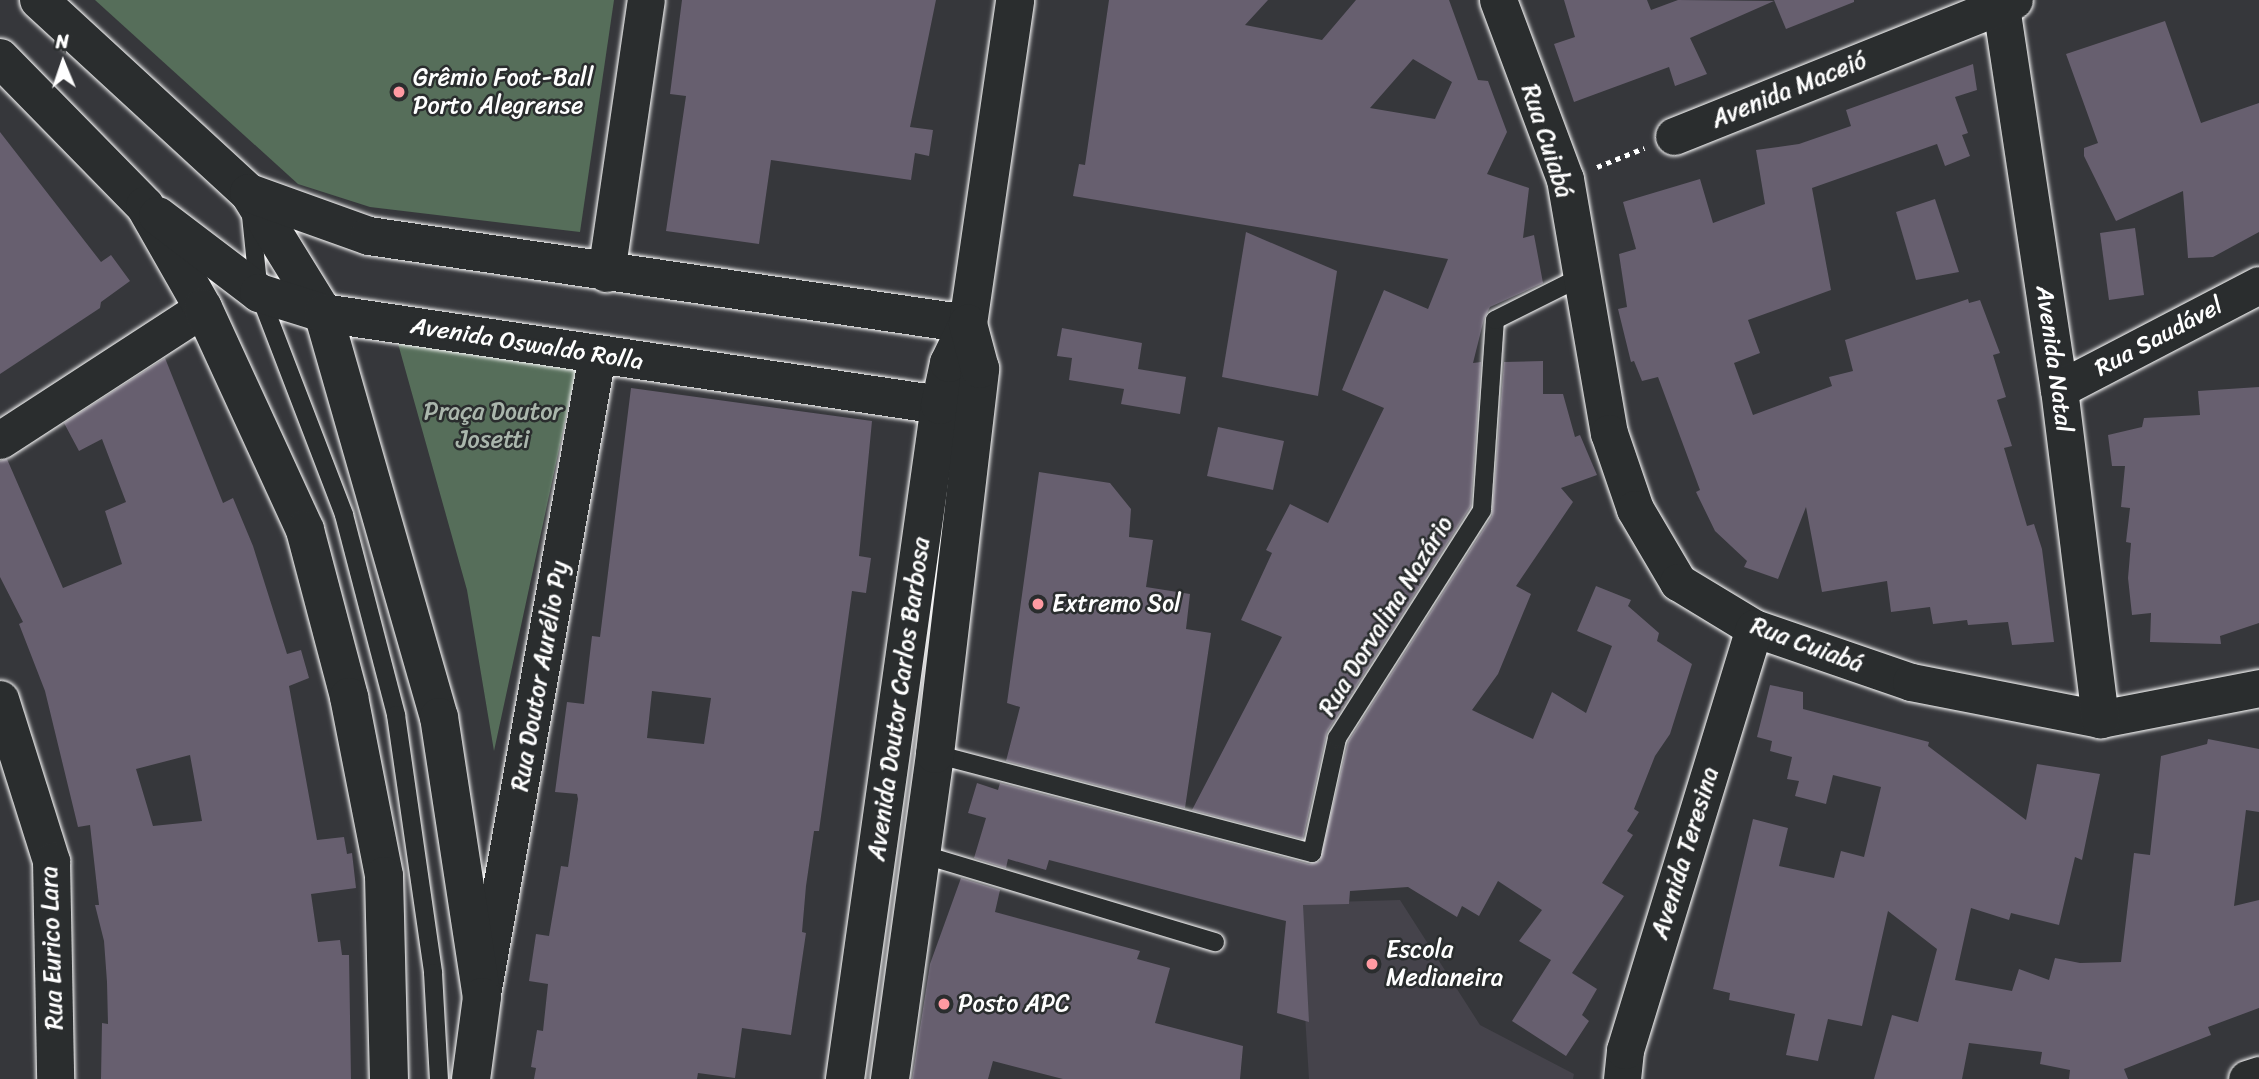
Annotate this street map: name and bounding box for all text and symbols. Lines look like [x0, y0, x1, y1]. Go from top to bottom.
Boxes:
text: N [55, 25, 69, 58]
north arrow [28, 28, 98, 98]
street label: Avenida Maceió [1707, 46, 1871, 134]
place label: Grêmio Foot-Ball Porto Alegrense [413, 64, 594, 120]
street label: Rua Cuiabá [1515, 81, 1579, 201]
marker: Grêmio Foot-Ball Porto Alegrense [391, 84, 407, 100]
street label: Avenida Natal [2029, 284, 2079, 434]
street label: Rua Saudável [2090, 291, 2228, 383]
street label: Avenida Oswaldo Rolla [409, 311, 645, 377]
park label: Praça Doutor Josetti [424, 398, 562, 454]
street label: Rua Dorvalina Nazário [1313, 511, 1459, 721]
street label: Avenida Doutor Carlos Barbosa [862, 537, 936, 861]
street label: Rua Doutor Aurélio Py [506, 559, 574, 793]
place label: Extremo Sol [1052, 590, 1181, 618]
marker: Extremo Sol [1030, 596, 1046, 612]
street label: Rua Cuiabá [1747, 611, 1867, 679]
street label: Avenida Teresina [1645, 764, 1725, 942]
street label: Rua Eurico Lara [35, 866, 69, 1030]
place label: Escola Medianeira [1386, 936, 1503, 992]
marker: Escola Medianeira [1364, 956, 1380, 972]
place label: Posto APC [958, 990, 1070, 1018]
marker: Posto APC [936, 996, 952, 1012]

